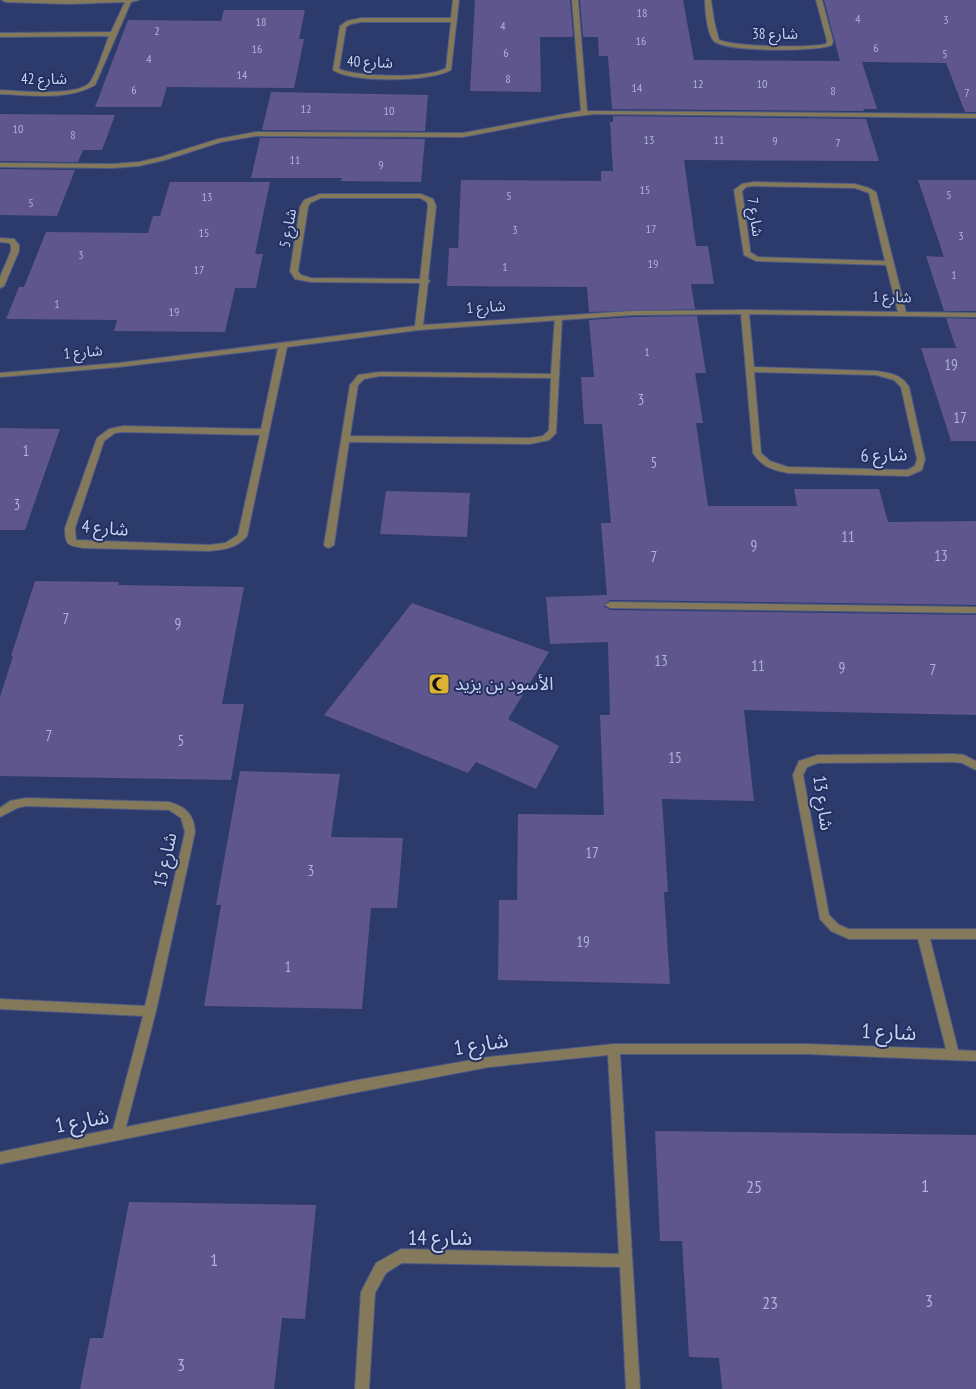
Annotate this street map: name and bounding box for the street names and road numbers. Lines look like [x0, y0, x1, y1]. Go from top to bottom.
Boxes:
street label: شارع 38 [752, 24, 798, 46]
street label: شارع 40 [347, 51, 394, 75]
street label: شارع 42 [21, 69, 67, 91]
street label: شارع 7 [740, 196, 768, 238]
street label: شارع 5 [275, 207, 303, 249]
street label: شارع 1 [872, 287, 912, 309]
street label: شارع 1 [466, 296, 507, 320]
street label: شارع 1 [63, 340, 104, 366]
street label: شارع 6 [860, 442, 908, 470]
street label: شارع 4 [81, 514, 129, 544]
street label: شارع 13 [805, 774, 839, 832]
street label: شارع 15 [148, 831, 184, 890]
street label: شارع 1 [861, 1017, 917, 1048]
street label: شارع 1 [452, 1026, 510, 1063]
street label: شارع 1 [52, 1102, 112, 1141]
street label: شارع 14 [408, 1224, 472, 1253]

